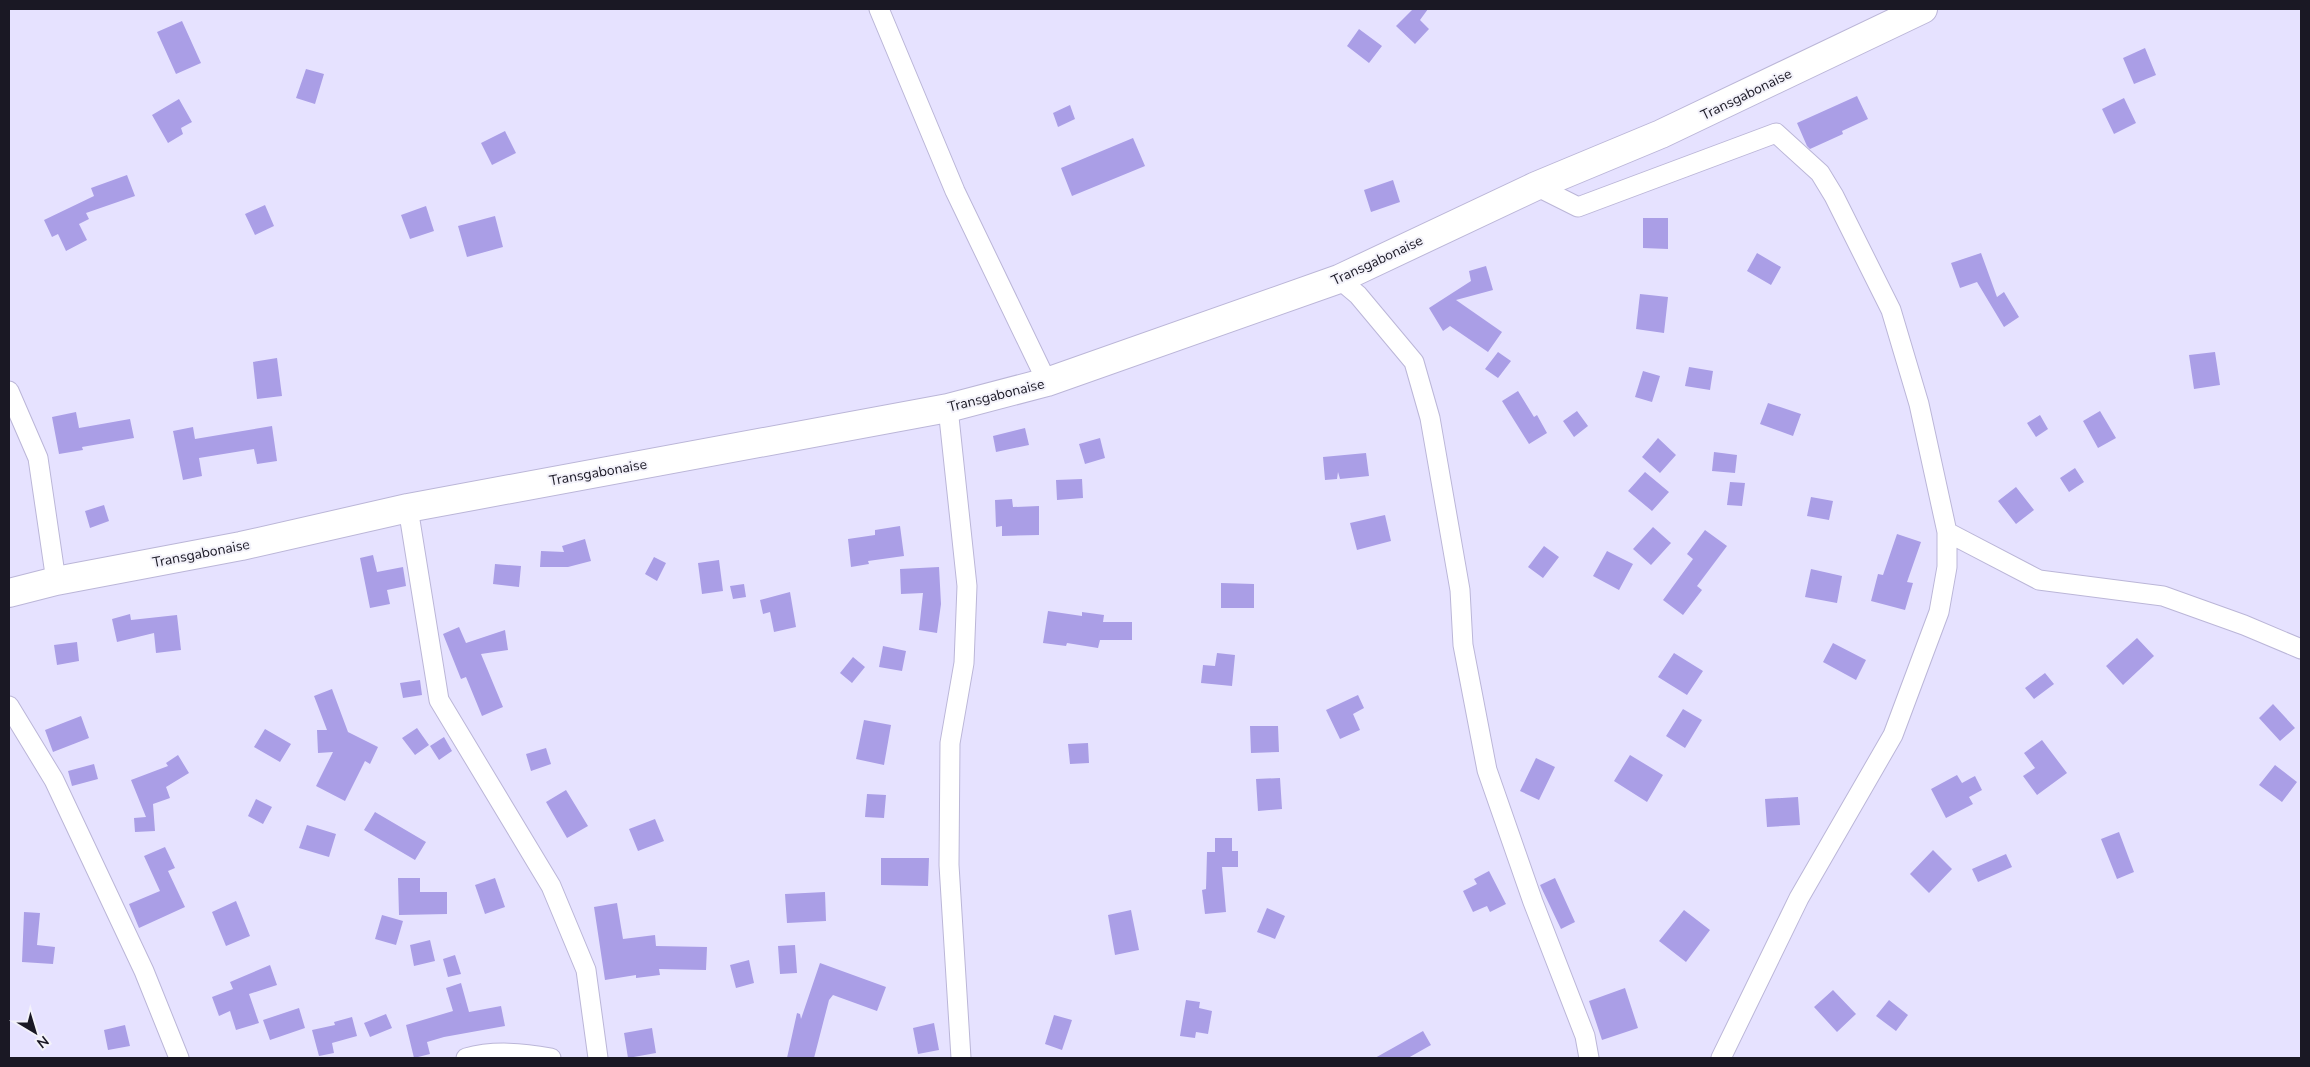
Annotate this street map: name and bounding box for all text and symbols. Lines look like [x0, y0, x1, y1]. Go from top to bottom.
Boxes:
street label: Transgabonaise [1698, 64, 1795, 125]
street label: Transgabonaise [1328, 231, 1426, 290]
street label: Transgabonaise [946, 374, 1046, 417]
street label: Transgabonaise [548, 455, 648, 490]
street label: Transgabonaise [151, 535, 251, 572]
north arrow [10, 1007, 60, 1057]
text: N [33, 1031, 53, 1053]

